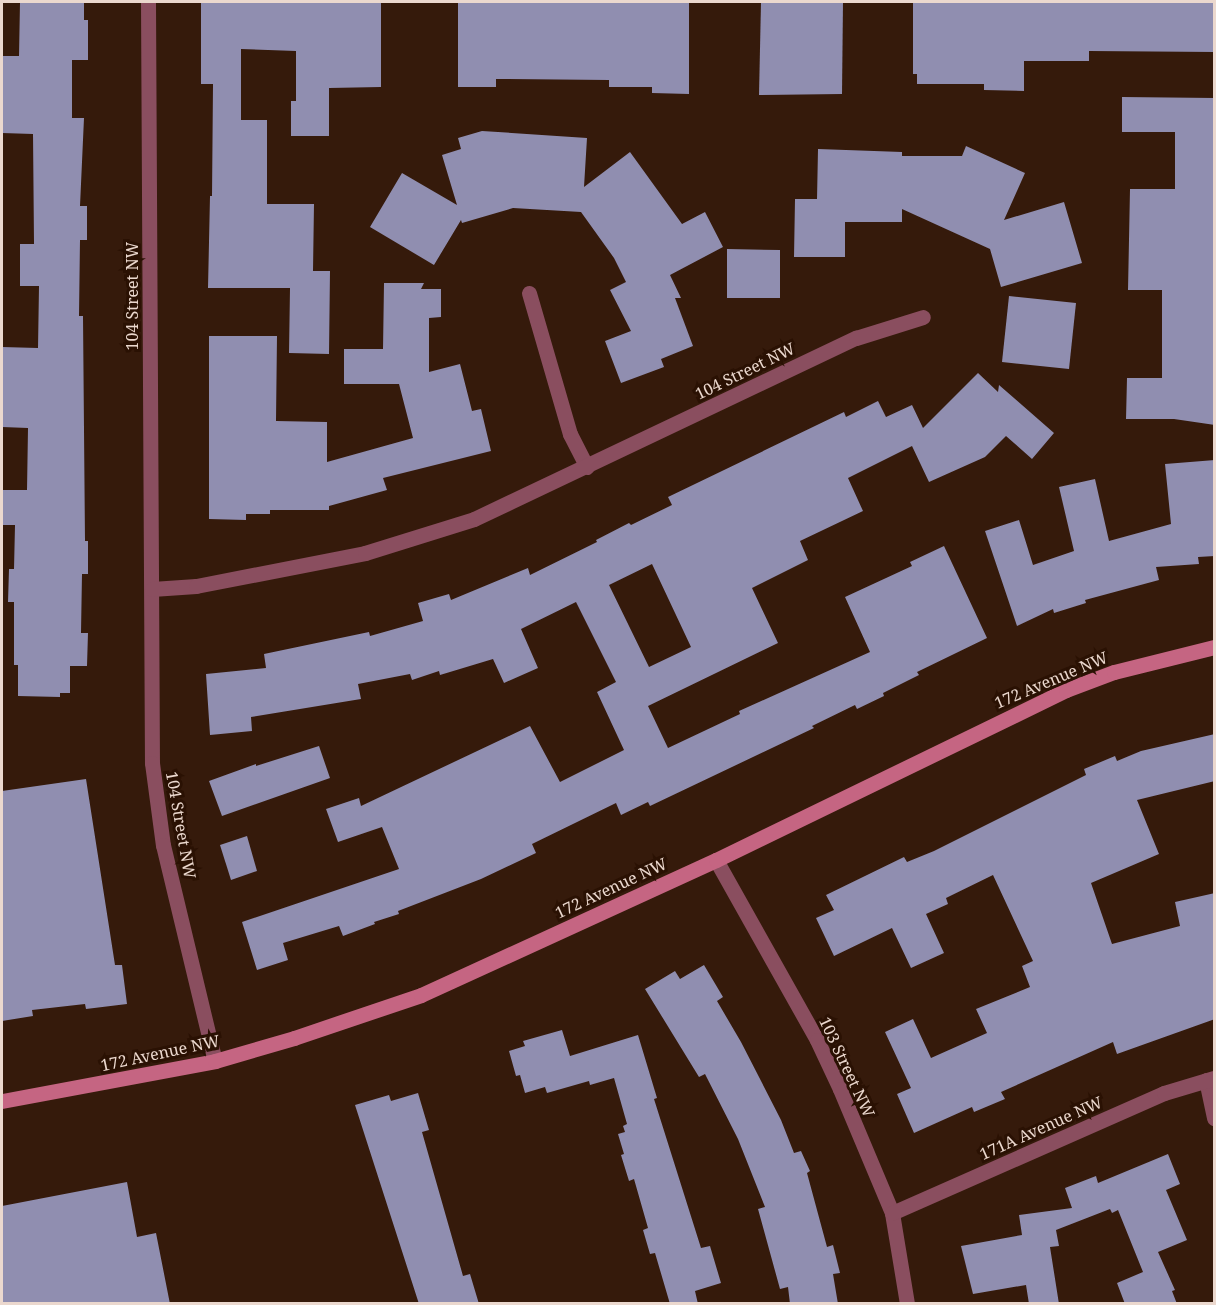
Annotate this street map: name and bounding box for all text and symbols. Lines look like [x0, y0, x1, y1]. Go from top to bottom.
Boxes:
street label: 104 Street NW [122, 242, 142, 350]
street label: 104 Street NW [692, 339, 798, 403]
street label: 172 Avenue NW [991, 647, 1111, 713]
street label: 104 Street NW [162, 770, 200, 880]
street label: 172 Avenue NW [552, 854, 670, 922]
street label: 103 Street NW [815, 1014, 879, 1120]
street label: 172 Avenue NW [99, 1031, 221, 1075]
street label: 171A Avenue NW [977, 1092, 1105, 1164]

